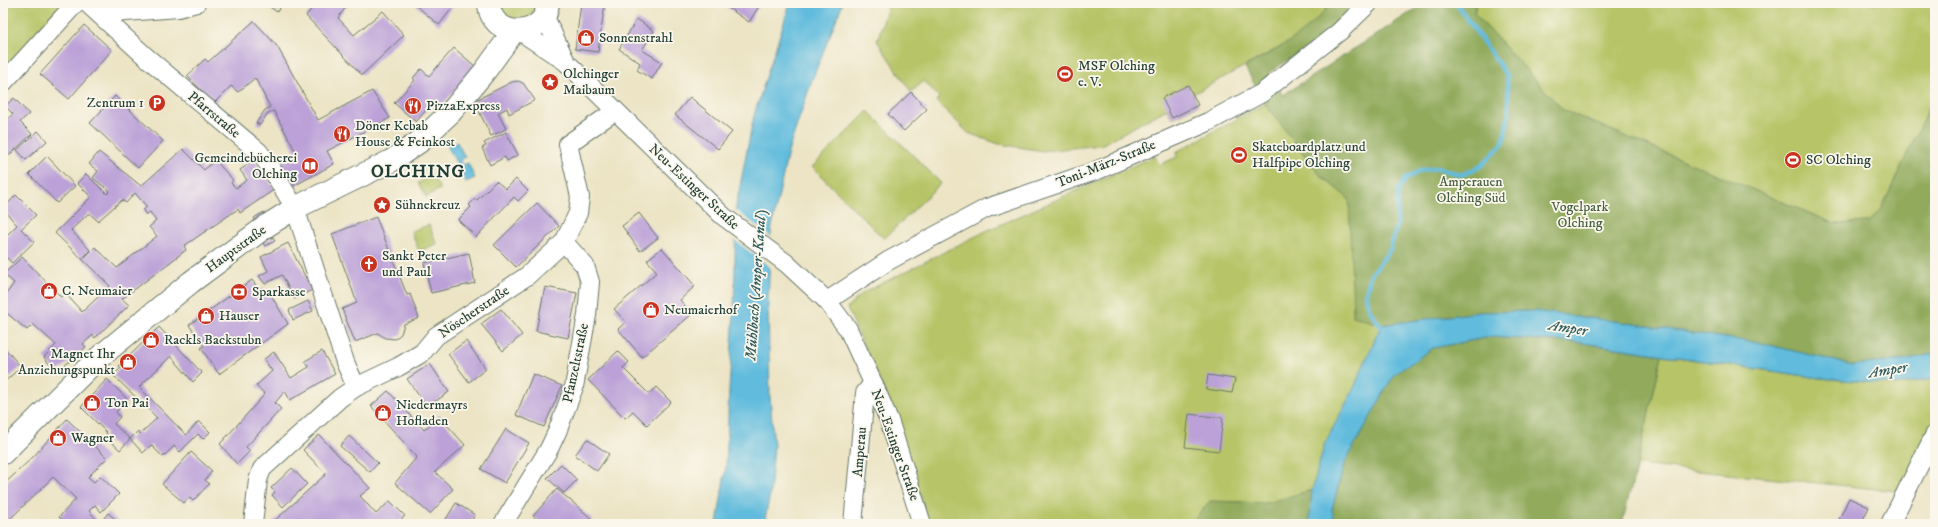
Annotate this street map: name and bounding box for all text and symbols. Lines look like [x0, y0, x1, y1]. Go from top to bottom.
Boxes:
shop icon: Sonnenstrahl [576, 28, 596, 48]
place label: Sonnenstrahl [599, 29, 674, 47]
place label: MSF Olching e. V. [1078, 57, 1155, 91]
sports icon: MSF Olching e. V. [1055, 64, 1075, 84]
place label: Olchinger Maibaum [563, 65, 620, 99]
place icon: Olchinger Maibaum [540, 72, 560, 92]
street label: Pfarrstraße [184, 88, 244, 142]
parking icon: Zentrum 1 [147, 93, 167, 113]
place label: Zentrum 1 [87, 94, 144, 112]
restaurant icon: PizzaExpress [403, 96, 423, 116]
place label: PizzaExpress [426, 97, 500, 115]
place label: Döner Kebab House & Feinkost [355, 117, 456, 151]
restaurant icon: Döner Kebab House & Feinkost [332, 124, 352, 144]
street label: Toni-März-Straße [1054, 136, 1158, 192]
place label: Skateboardplatz und Halfpipe Olching [1252, 138, 1366, 172]
street label: Neu-Estinger Straße [645, 140, 743, 234]
sports icon: Skateboardplatz und Halfpipe Olching [1229, 145, 1249, 165]
place label: Gemeindebücherei Olching [194, 149, 297, 183]
sports icon: SC Olching [1783, 150, 1803, 170]
place label: SC Olching [1806, 151, 1871, 169]
library icon: Gemeindebücherei Olching [300, 156, 320, 176]
district label: OLCHING [371, 161, 465, 183]
park label: Amperauen Olching Süd [1436, 173, 1506, 207]
place icon: Sühnekreuz [372, 195, 392, 215]
place label: Sühnekreuz [395, 196, 460, 214]
park label: Vogelpark Olching [1551, 198, 1608, 232]
water label: Mühlbach (Amper-Kanal) [741, 209, 771, 362]
street label: Hauptstraße [202, 221, 270, 277]
place label: Sankt Peter und Paul [382, 247, 447, 281]
church icon: Sankt Peter und Paul [359, 254, 379, 274]
shop icon: C. Neumaier [39, 281, 59, 301]
place label: C. Neumaier [62, 282, 133, 300]
bank icon: Sparkasse [229, 282, 249, 302]
street label: Nöscherstraße [435, 282, 513, 342]
place label: Sparkasse [252, 283, 306, 301]
shop icon: Neumaierhof [641, 300, 661, 320]
place label: Neumaierhof [664, 301, 740, 319]
shop icon: Hauser [196, 306, 216, 326]
place label: Hauser [219, 307, 260, 325]
water label: Amper [1545, 315, 1590, 341]
street label: Pfanzeltstraße [559, 321, 593, 404]
shop icon: Rackls Backstubn [141, 330, 161, 350]
place label: Rackls Backstubn [164, 331, 262, 349]
place label: Magnet Ihr Anziehungspunkt [18, 345, 116, 379]
shop icon: Magnet Ihr Anziehungspunkt [118, 352, 138, 372]
water label: Amper [1865, 357, 1910, 383]
street label: Neu-Estinger Straße [866, 387, 924, 503]
shop icon: Ton Pai [82, 393, 102, 413]
place label: Ton Pai [105, 394, 149, 412]
place label: Niedermayrs Hofladen [396, 396, 468, 430]
shop icon: Niedermayrs Hofladen [373, 403, 393, 423]
street label: Amperau [849, 426, 871, 478]
shop icon: Wagner [48, 428, 68, 448]
place label: Wagner [70, 429, 115, 447]

